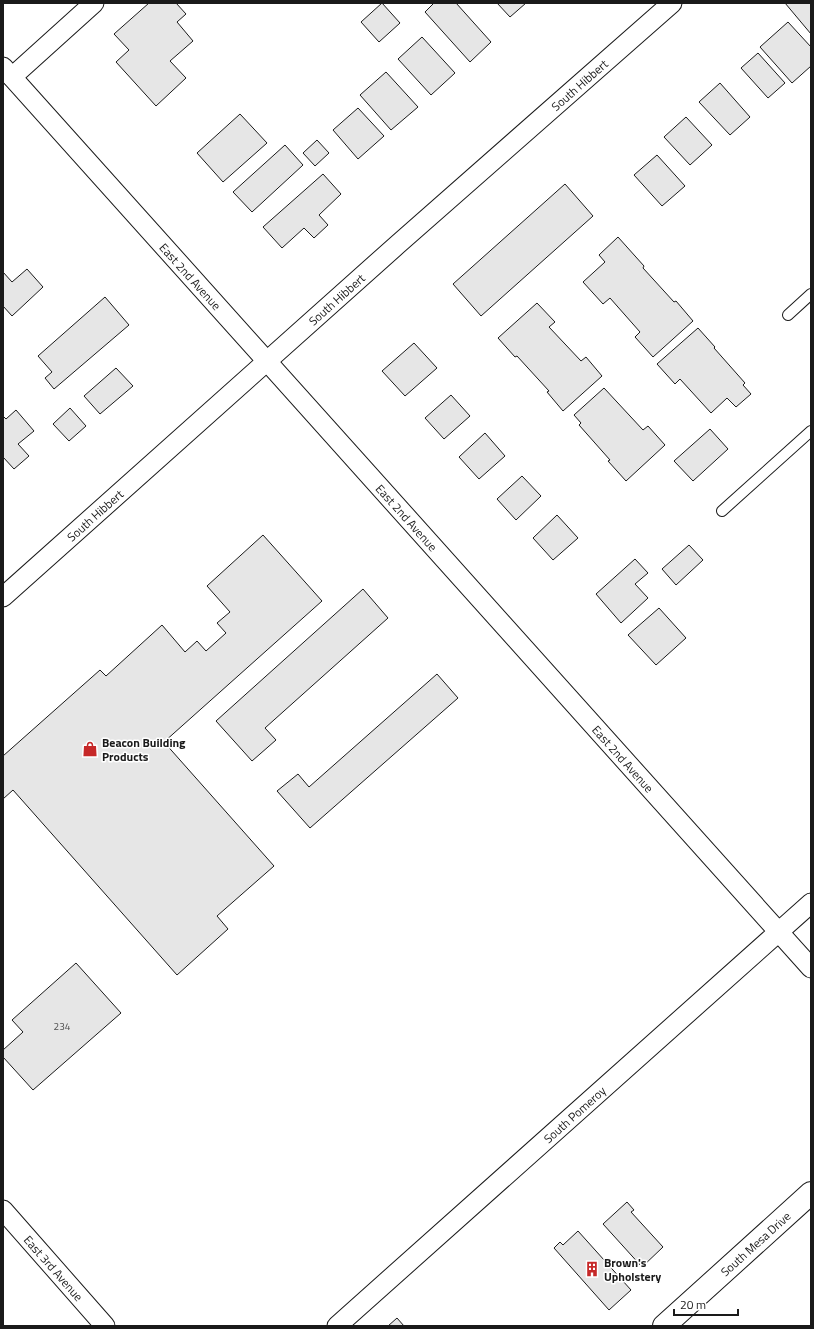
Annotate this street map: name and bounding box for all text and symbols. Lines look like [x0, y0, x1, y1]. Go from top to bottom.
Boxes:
street label: South Hibbert [546, 54, 612, 115]
street label: East 2nd Avenue [155, 238, 226, 314]
street label: South Hibbert [304, 268, 369, 330]
street label: East 2nd Avenue [372, 479, 442, 555]
street label: South Hibbert [62, 484, 128, 546]
street label: East 2nd Avenue [588, 721, 659, 797]
place label: Beacon Building Products [102, 733, 186, 766]
shop icon: Beacon Building Products [81, 740, 99, 758]
house number: 234 [54, 1019, 71, 1034]
street label: South Pomeroy [539, 1081, 610, 1147]
street label: South Mesa Drive [716, 1207, 795, 1280]
street label: East 3rd Avenue [20, 1231, 88, 1305]
place label: Brown's Upholstery [604, 1253, 661, 1286]
building icon: Brown's Upholstery [583, 1260, 601, 1278]
scale bar [674, 1291, 738, 1317]
text: 20 m [680, 1295, 706, 1314]

